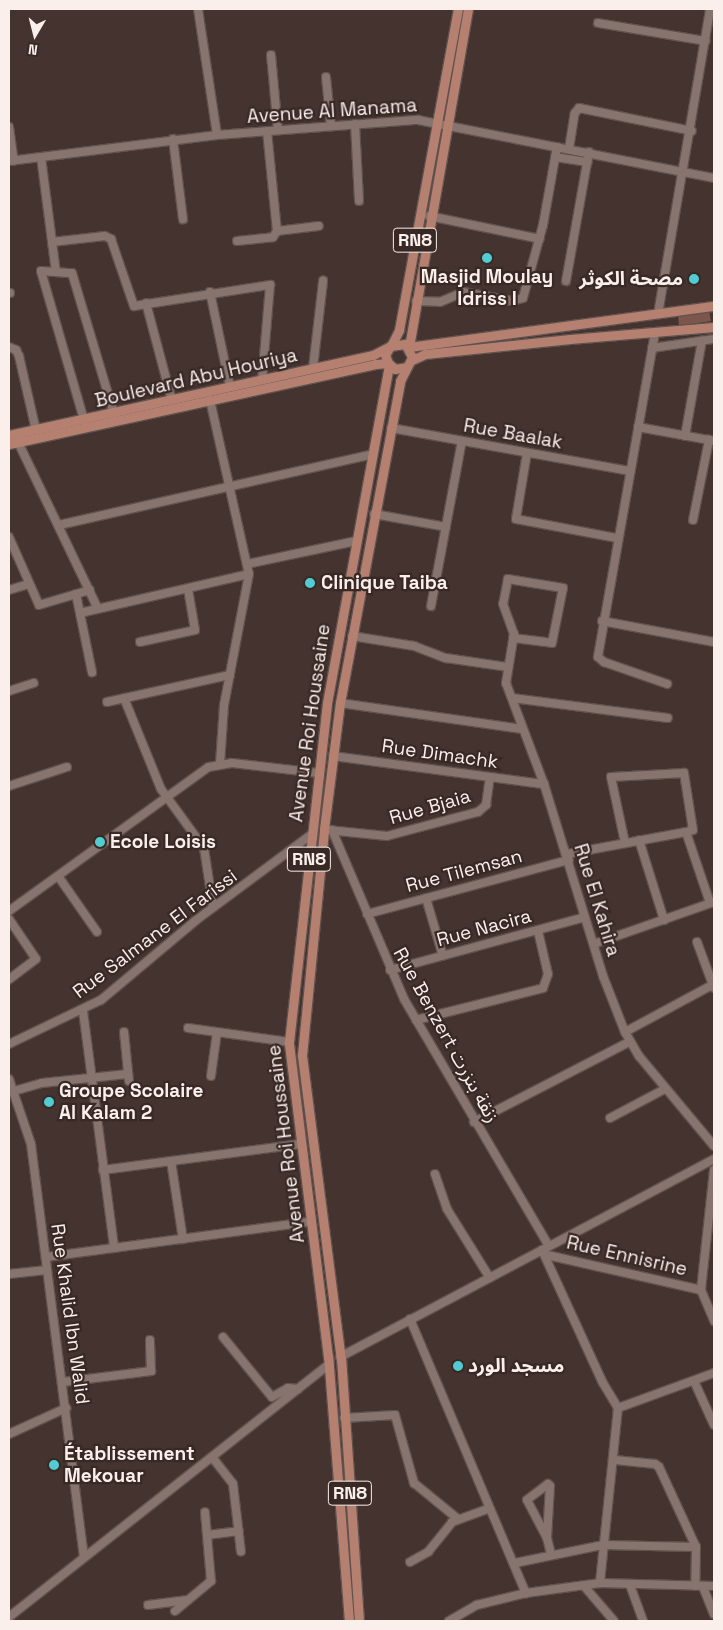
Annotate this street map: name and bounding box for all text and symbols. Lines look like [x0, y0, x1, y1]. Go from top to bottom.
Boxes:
north arrow [10, 10, 60, 60]
text: N [27, 40, 39, 59]
street label: Avenue Al Manama [246, 94, 418, 128]
road number: RN8 [392, 224, 438, 256]
marker: Masjid Moulay Idriss I [481, 252, 493, 264]
place label: Masjid Moulay Idriss I [421, 266, 553, 310]
place label: مصحة الكوثر [579, 268, 683, 290]
marker: مصحة الكوثر [687, 272, 701, 286]
street label: Boulevard Abu Houriya [93, 344, 299, 412]
street label: Rue Baalak [462, 414, 564, 454]
place label: Clinique Taiba [321, 572, 448, 594]
marker: Clinique Taiba [303, 576, 317, 590]
street label: Avenue Roi Houssaine [285, 623, 335, 823]
street label: Rue Dimachk [380, 735, 500, 773]
street label: Rue Bjaia [387, 785, 473, 829]
place label: Ecole Loisis [110, 831, 216, 853]
marker: Ecole Loisis [94, 836, 106, 848]
street label: Rue El Kahira [569, 841, 625, 959]
road number: RN8 [286, 844, 332, 874]
street label: Rue Tilemsan [403, 844, 525, 898]
street label: Rue Salmane El Farissi [68, 865, 242, 1003]
street label: Rue Nacira [434, 904, 534, 952]
street label: Rue Benzert زنقة بنزرت [388, 943, 504, 1127]
street label: Avenue Roi Houssaine [263, 1044, 309, 1244]
place label: Groupe Scolaire Al Kalam 2 [59, 1080, 204, 1124]
marker: Groupe Scolaire Al Kalam 2 [43, 1096, 55, 1108]
street label: Rue Khalid Ibn Walid [46, 1222, 94, 1406]
street label: Rue Ennisrine [564, 1231, 690, 1281]
place label: مسجد الورد [468, 1355, 564, 1377]
marker: مسجد الورد [452, 1360, 464, 1372]
place label: Établissement Mekouar [64, 1443, 195, 1487]
marker: Établissement Mekouar [48, 1459, 60, 1471]
road number: RN8 [328, 1478, 372, 1509]

